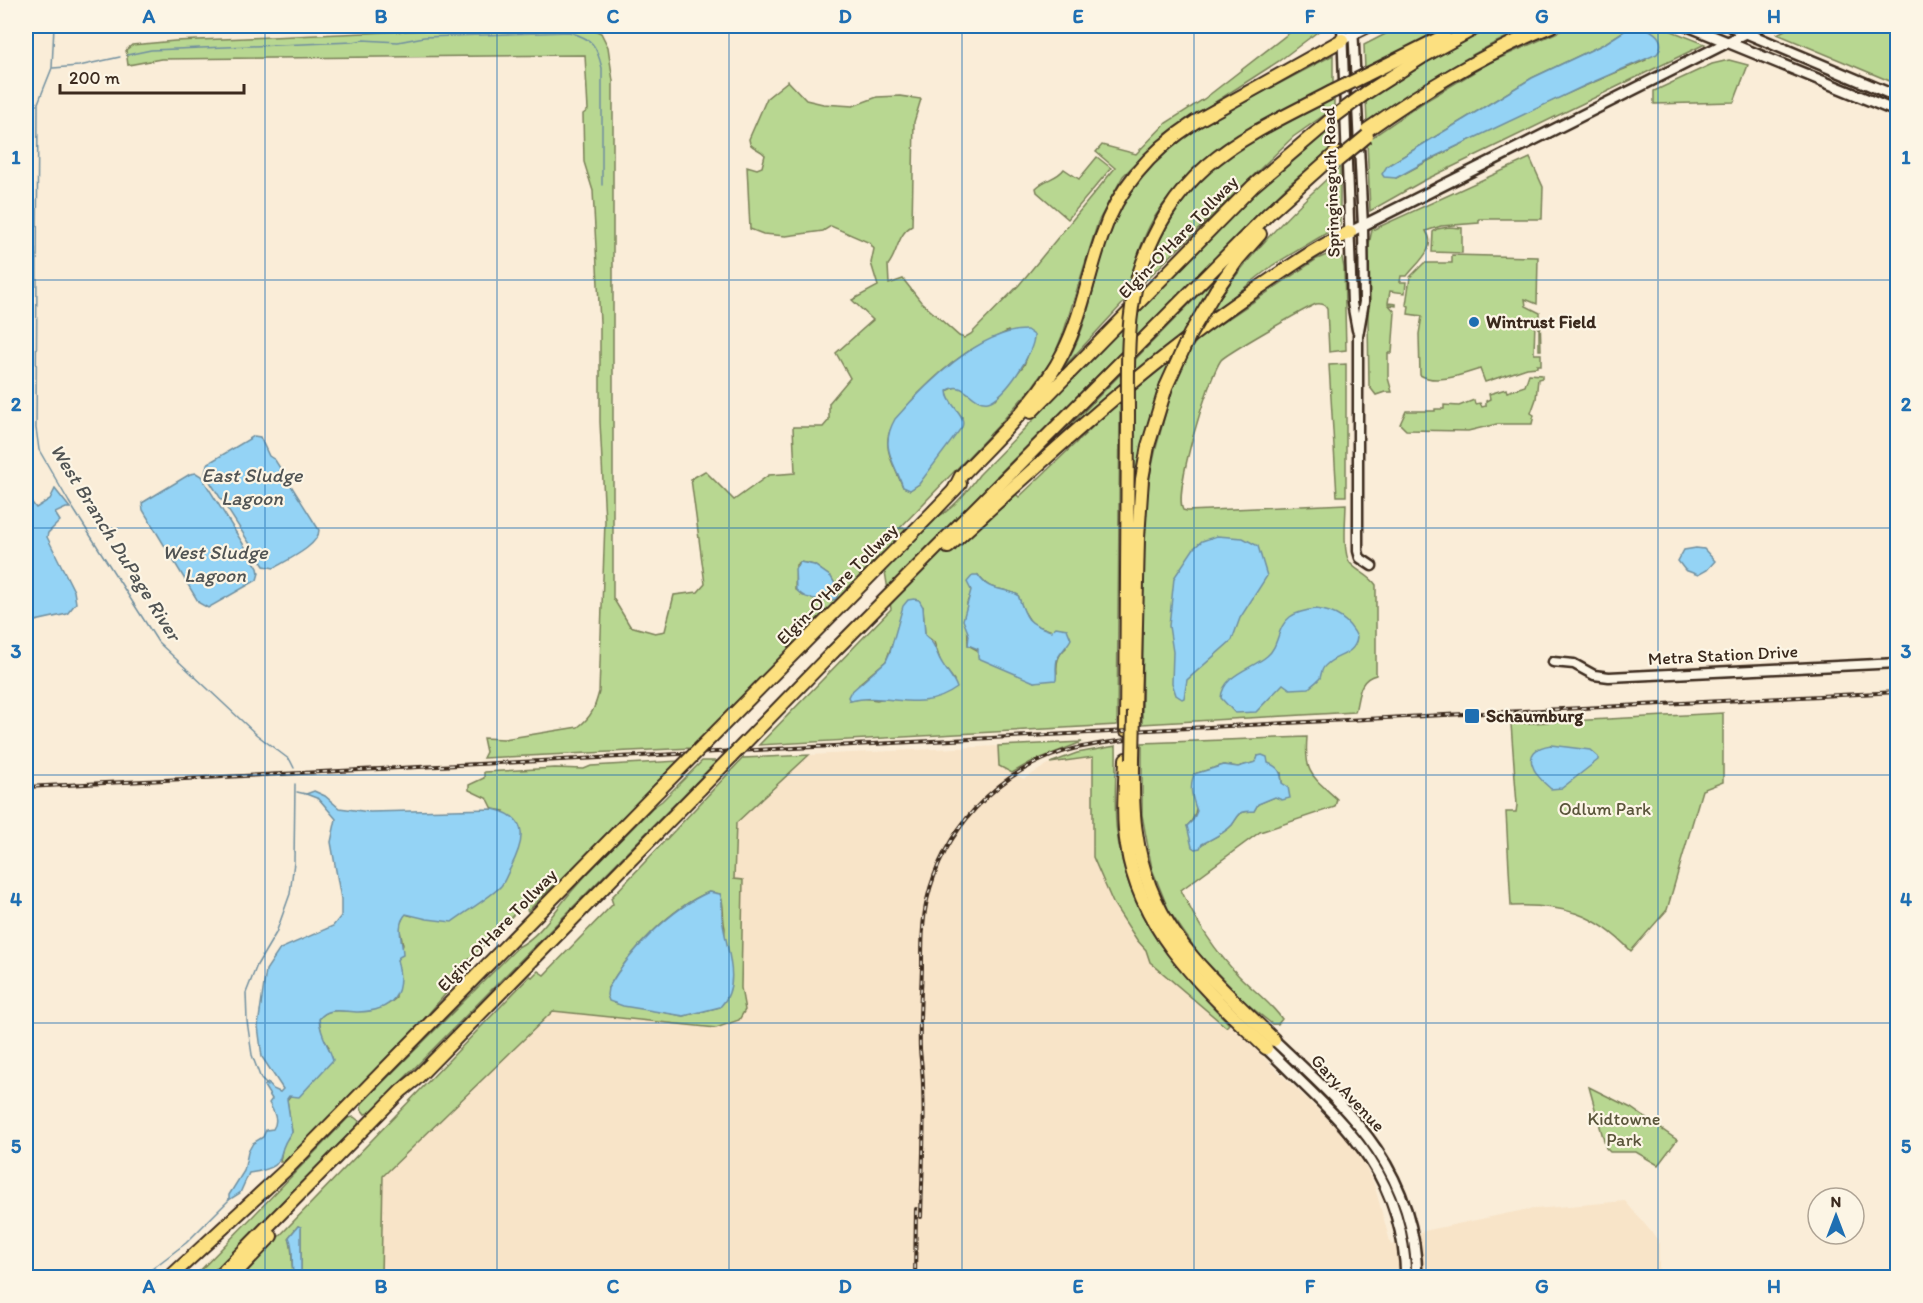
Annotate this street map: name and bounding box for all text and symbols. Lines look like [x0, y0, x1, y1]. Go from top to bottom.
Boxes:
text: A [142, 4, 156, 28]
text: B [375, 4, 388, 28]
text: C [607, 4, 620, 28]
text: D [838, 4, 852, 28]
text: E [1072, 4, 1084, 28]
text: F [1305, 4, 1316, 28]
text: G [1535, 4, 1549, 28]
text: H [1767, 4, 1781, 28]
scale bar [60, 57, 244, 95]
text: 200 m [69, 67, 120, 89]
street label: Springinsguth Road [1317, 106, 1345, 258]
text: 1 [11, 145, 21, 169]
text: 1 [1901, 145, 1911, 169]
street label: Elgin-O'Hare Tollway [1114, 170, 1243, 303]
place label: Wintrust Field [1486, 311, 1597, 333]
marker: Wintrust Field [1467, 315, 1481, 329]
text: 2 [11, 392, 22, 416]
text: 2 [1901, 392, 1912, 416]
water label: West Branch DuPage River [46, 439, 188, 647]
water label: East Sludge Lagoon [202, 463, 304, 510]
street label: Elgin-O'Hare Tollway [772, 518, 903, 649]
water label: West Sludge Lagoon [162, 540, 269, 587]
text: 3 [11, 639, 22, 663]
text: 3 [1901, 639, 1912, 663]
street label: Metra Station Drive [1647, 640, 1799, 670]
place label: Schaumburg [1486, 705, 1584, 727]
marker: Schaumburg [1463, 707, 1481, 725]
park label: Odlum Park [1559, 798, 1651, 820]
street label: Elgin-O'Hare Tollway [433, 863, 562, 996]
text: 4 [10, 887, 22, 911]
text: 4 [1900, 887, 1912, 911]
street label: Gary Avenue [1306, 1049, 1390, 1137]
park label: Kidtowne Park [1587, 1108, 1661, 1151]
text: 5 [11, 1134, 22, 1158]
text: 5 [1901, 1134, 1912, 1158]
north arrow [1806, 1186, 1866, 1246]
text: N [1831, 1192, 1841, 1211]
text: A [142, 1274, 156, 1298]
text: B [375, 1274, 388, 1298]
text: C [607, 1274, 620, 1298]
text: D [838, 1274, 852, 1298]
text: E [1072, 1274, 1084, 1298]
text: F [1305, 1274, 1316, 1298]
text: G [1535, 1274, 1549, 1298]
text: H [1767, 1274, 1781, 1298]

